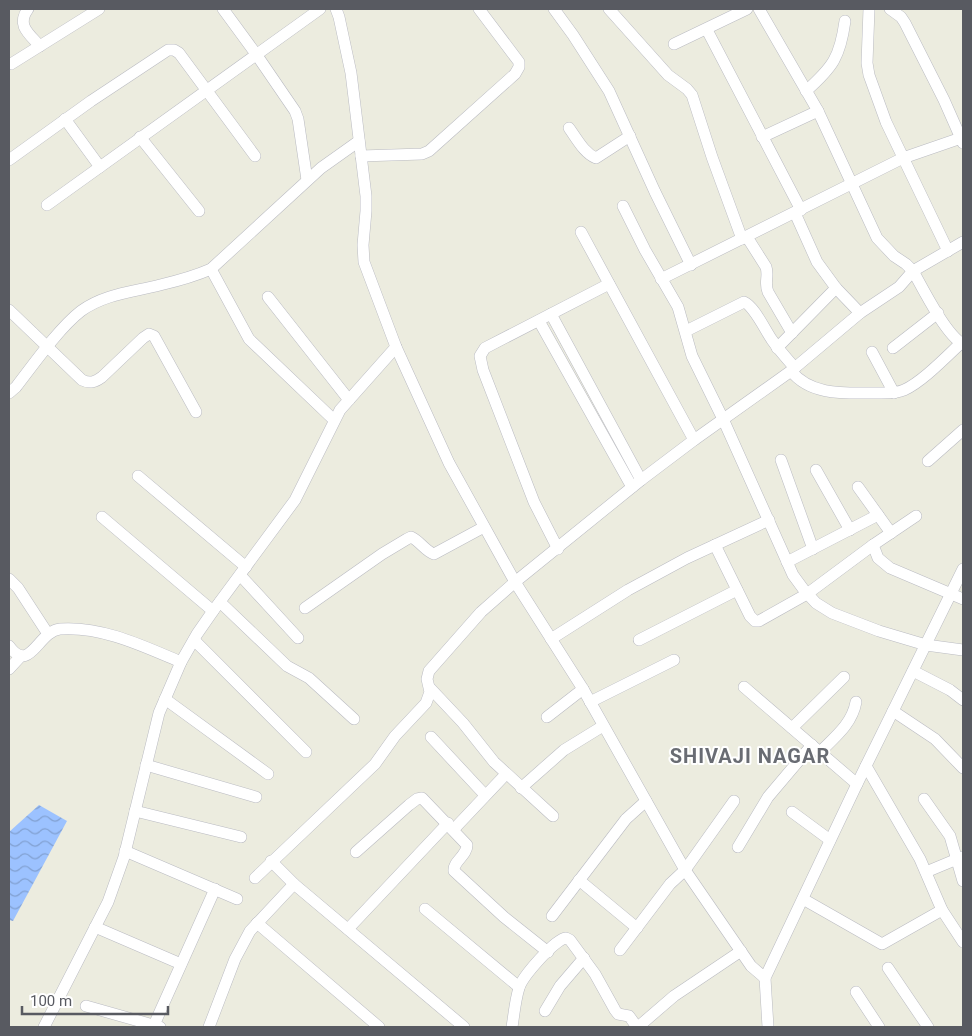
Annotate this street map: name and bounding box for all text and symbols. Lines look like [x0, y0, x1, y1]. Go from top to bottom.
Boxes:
district label: SHIVAJI NAGAR [670, 744, 830, 768]
scale bar [22, 984, 169, 1016]
text: 100 m [30, 992, 72, 1010]

